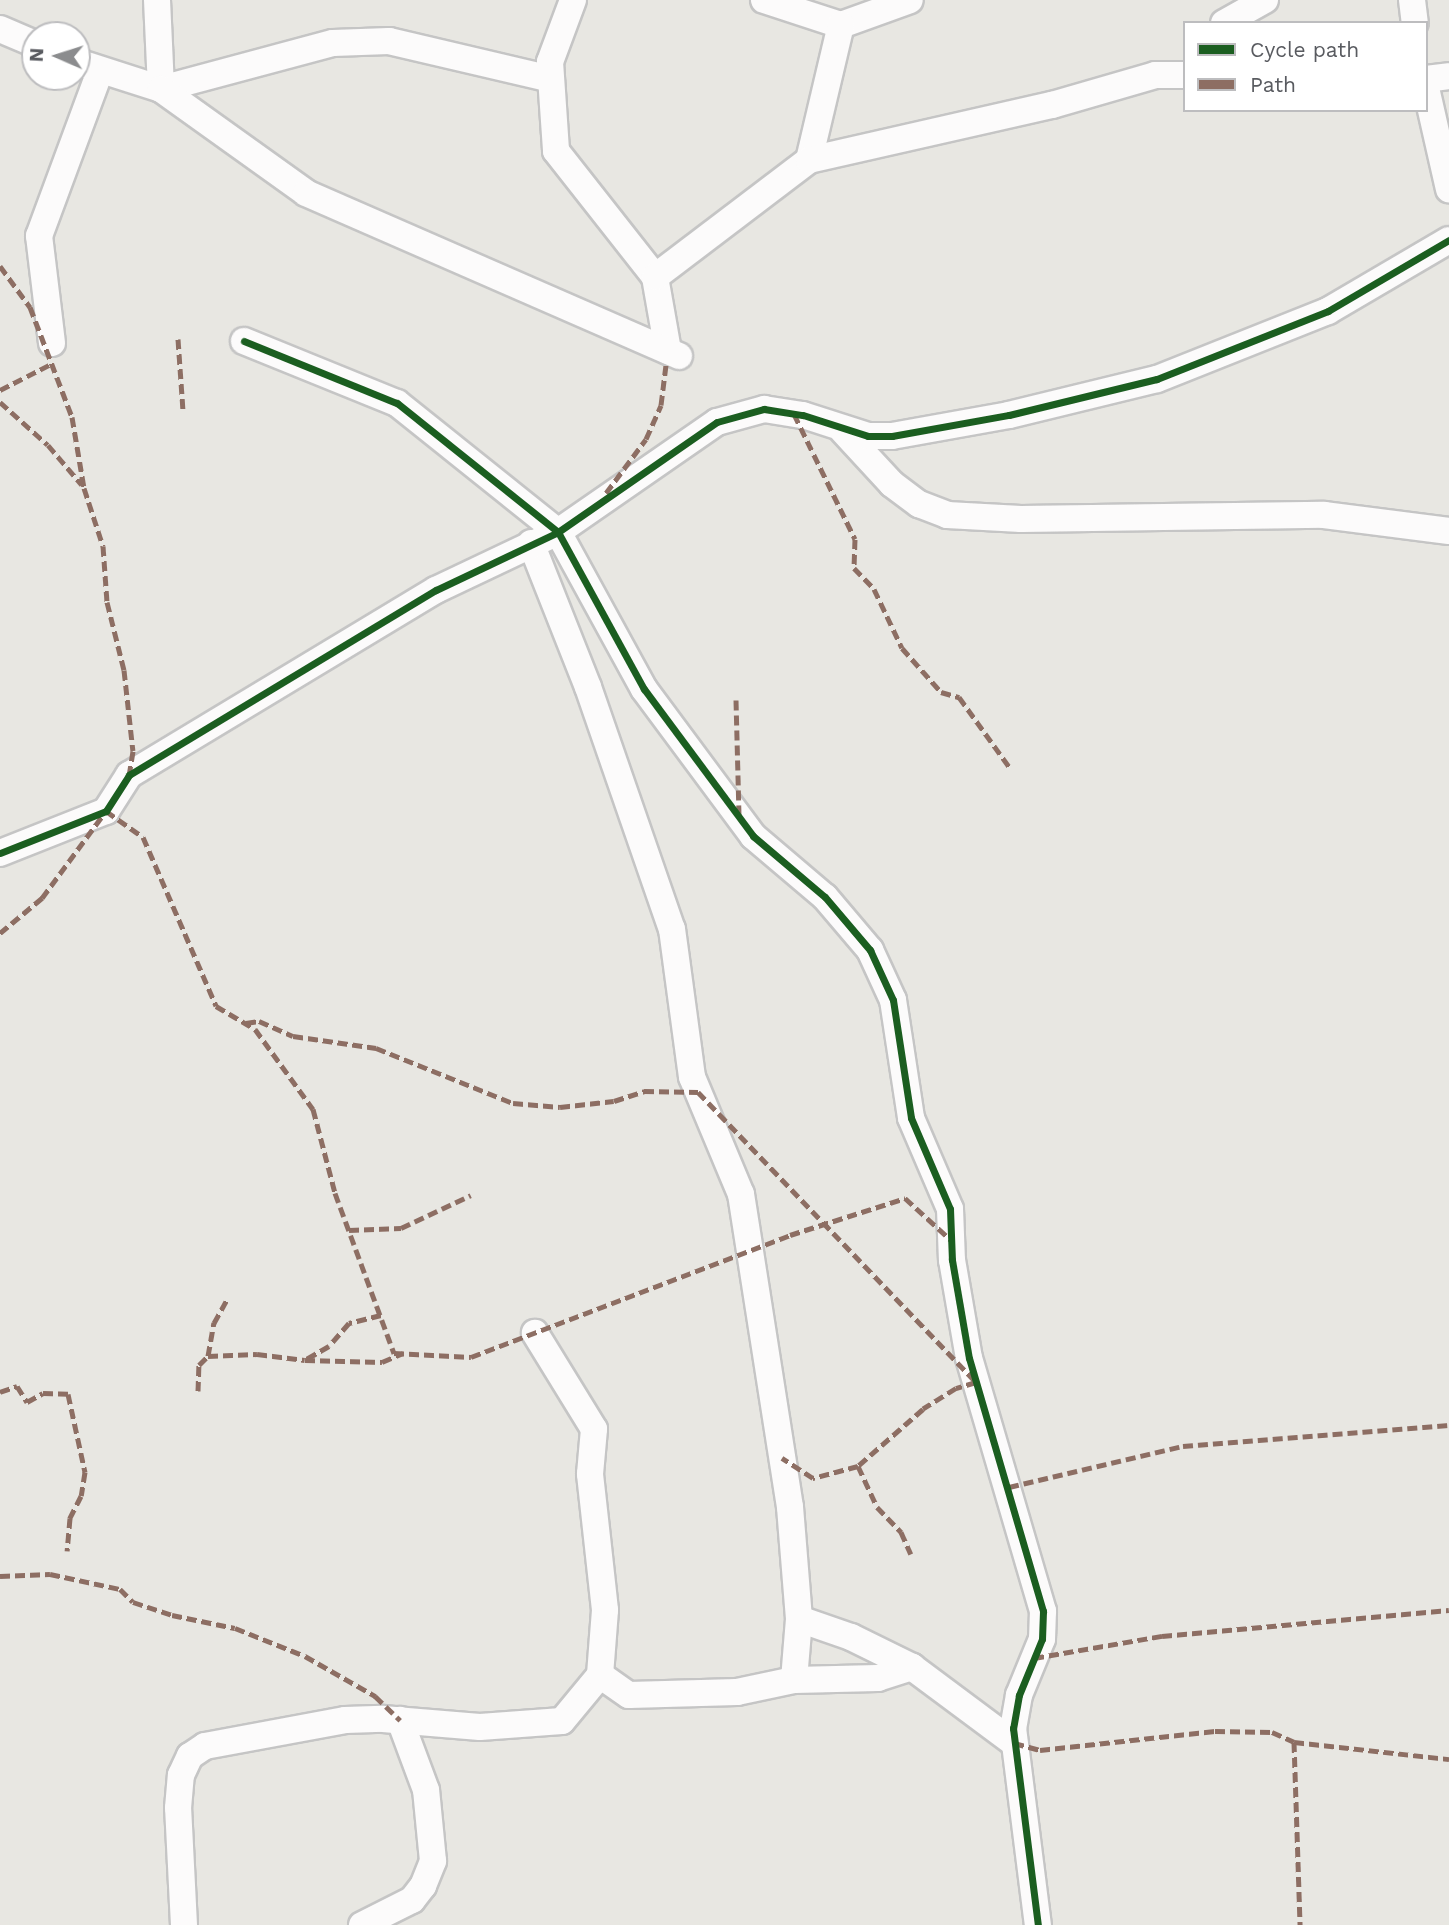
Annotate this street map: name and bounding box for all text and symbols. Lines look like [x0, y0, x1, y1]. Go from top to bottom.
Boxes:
north arrow [21, 21, 91, 91]
legend [1183, 21, 1428, 112]
text: Cycle path [1250, 37, 1359, 62]
text: N [25, 47, 48, 63]
text: Path [1250, 72, 1296, 97]

